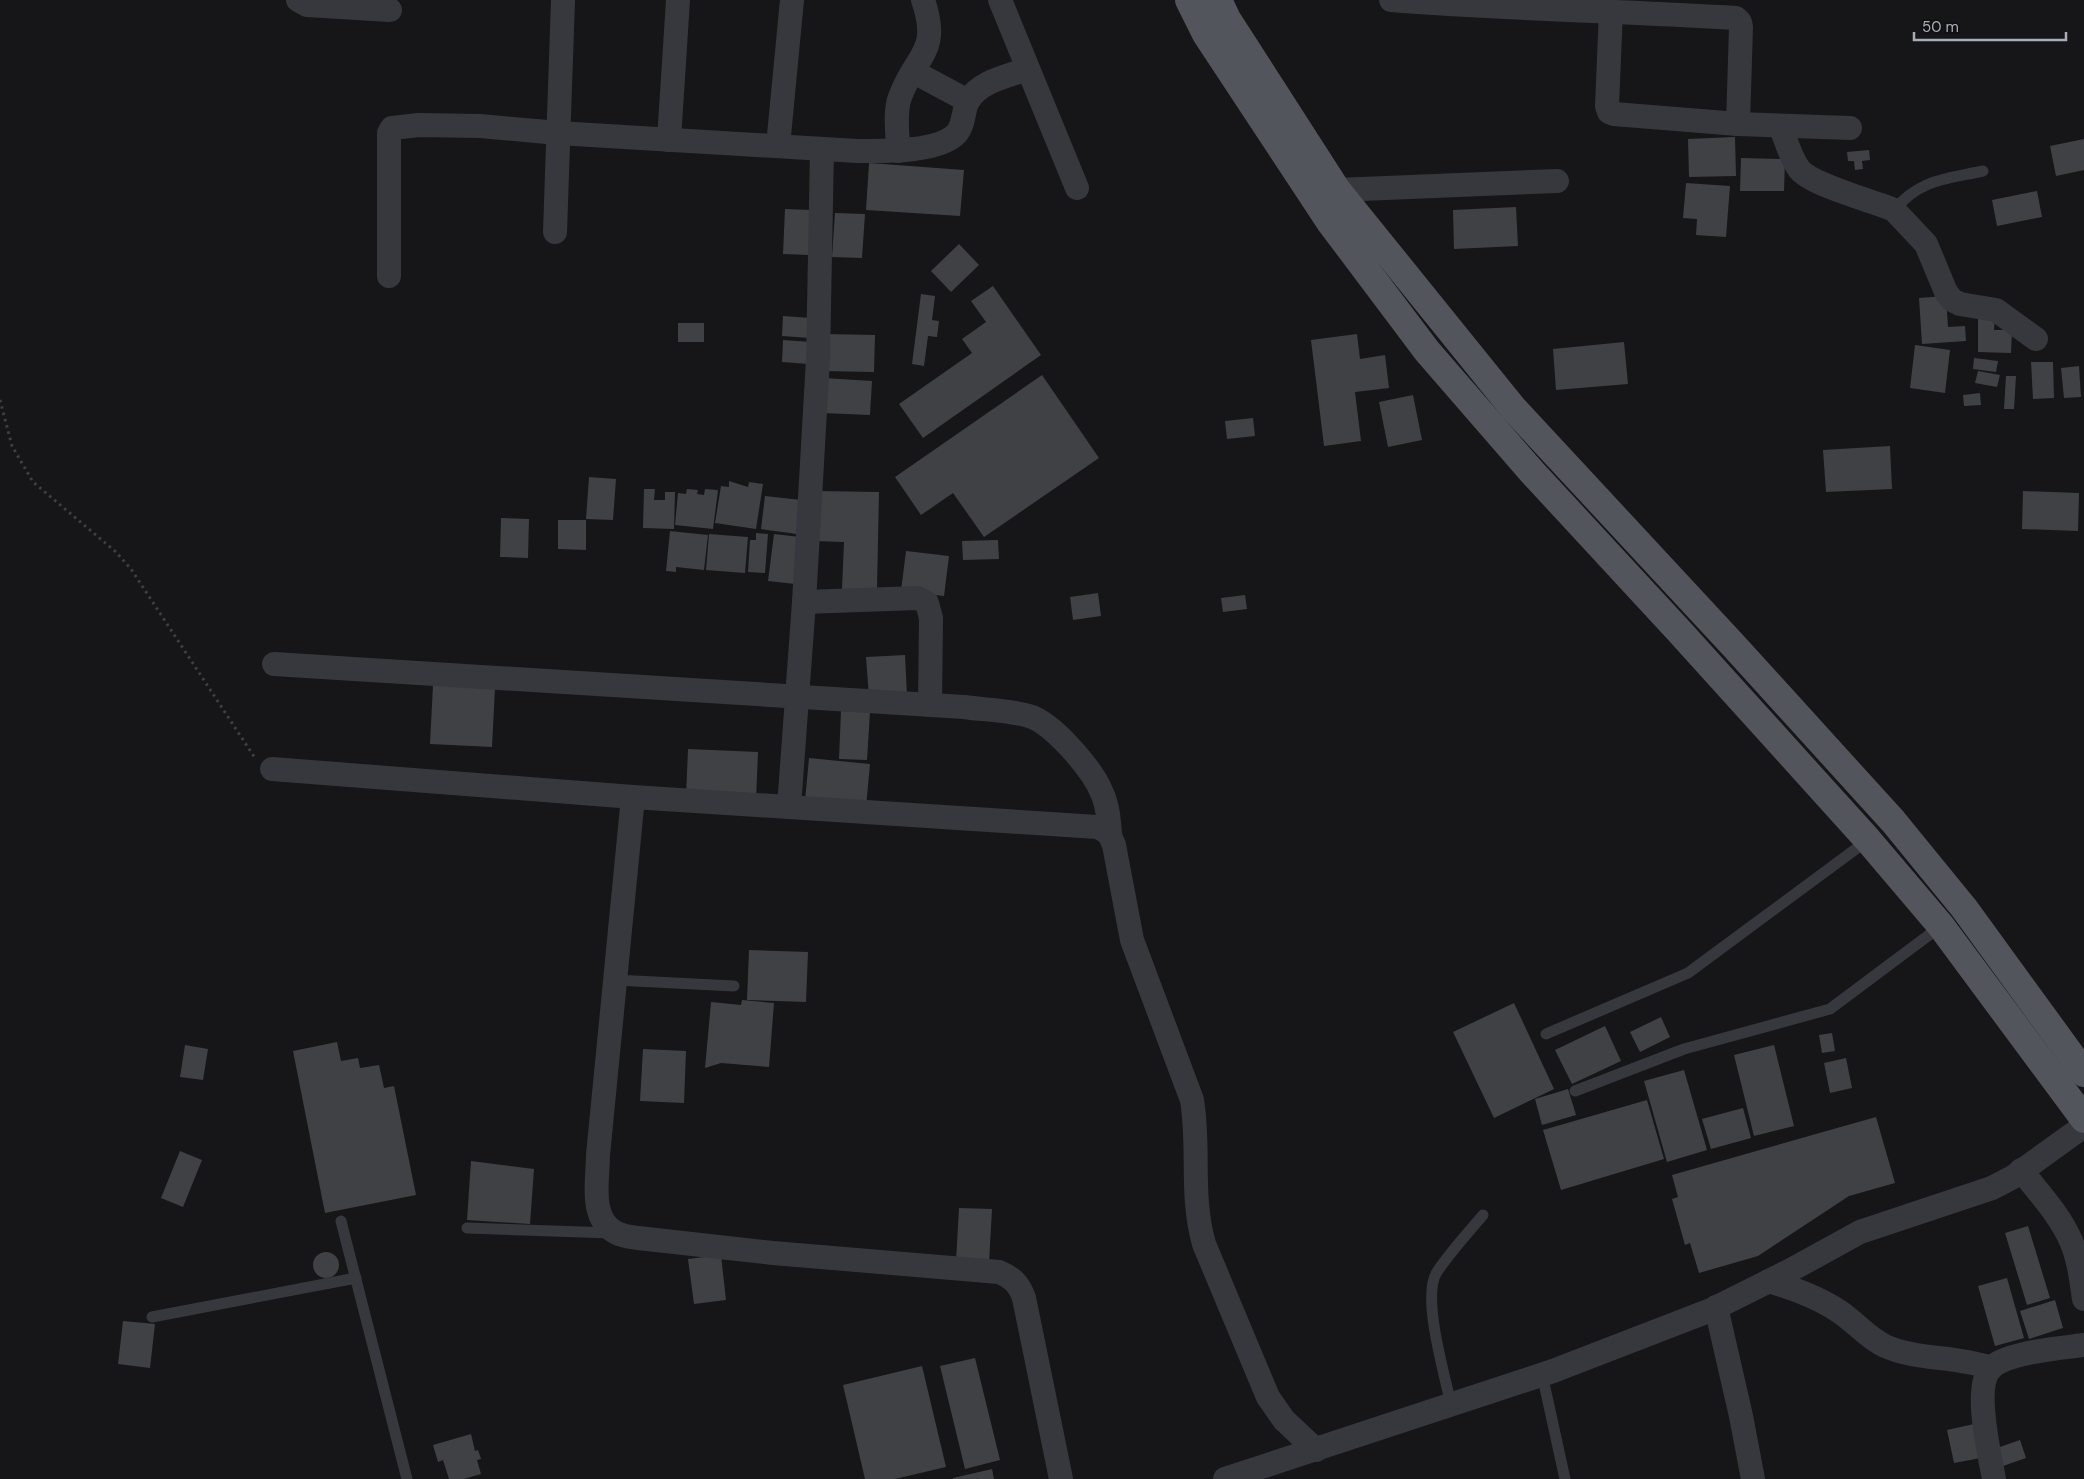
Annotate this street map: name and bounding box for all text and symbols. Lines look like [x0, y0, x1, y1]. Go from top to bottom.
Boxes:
scale bar [1914, 10, 2066, 42]
text: 50 m [1922, 17, 1959, 37]

